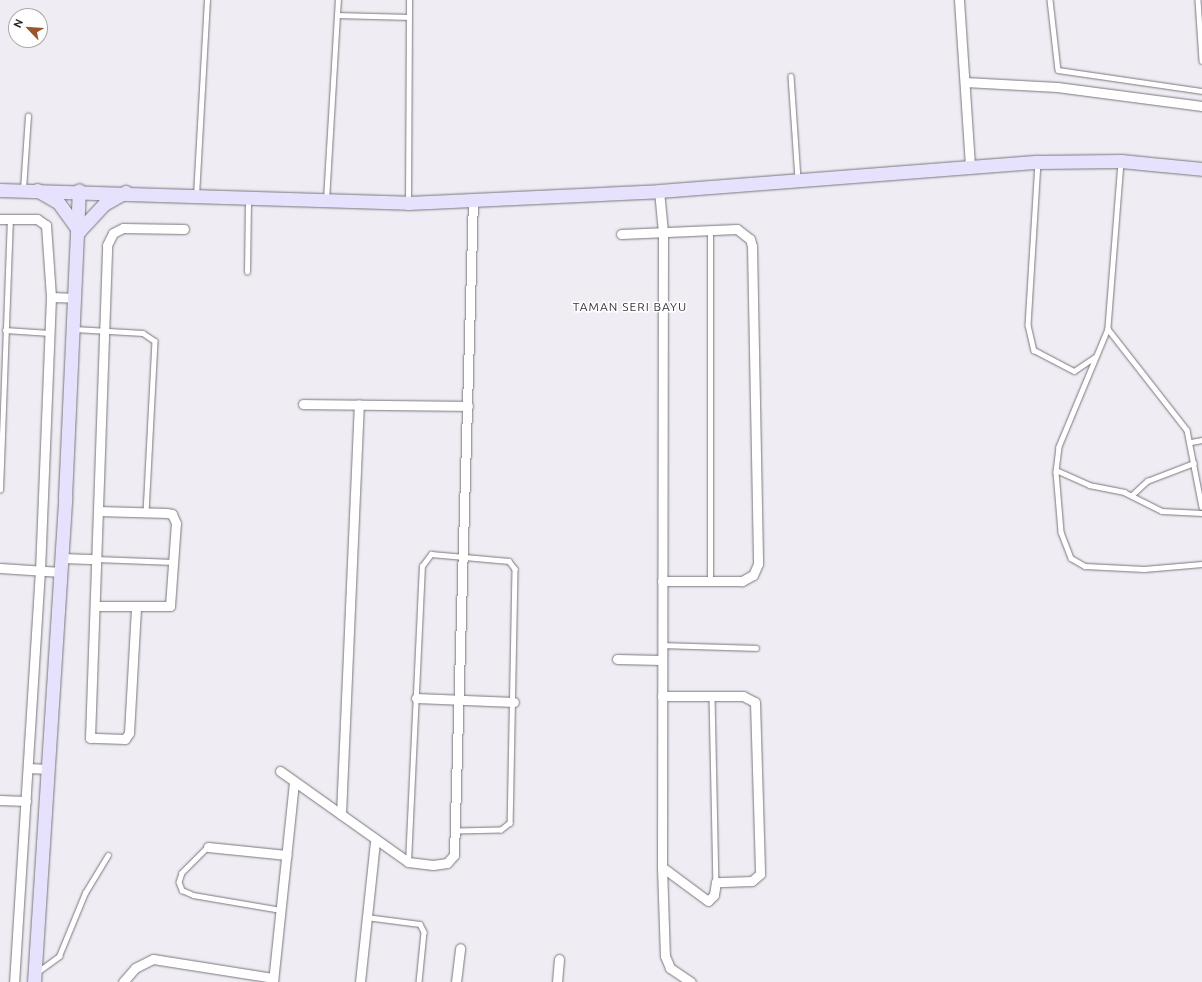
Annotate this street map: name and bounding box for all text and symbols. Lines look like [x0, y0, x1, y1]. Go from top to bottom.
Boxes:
north arrow [8, 8, 48, 48]
text: N [11, 17, 25, 30]
district label: TAMAN SERI BAYU [573, 300, 687, 314]

